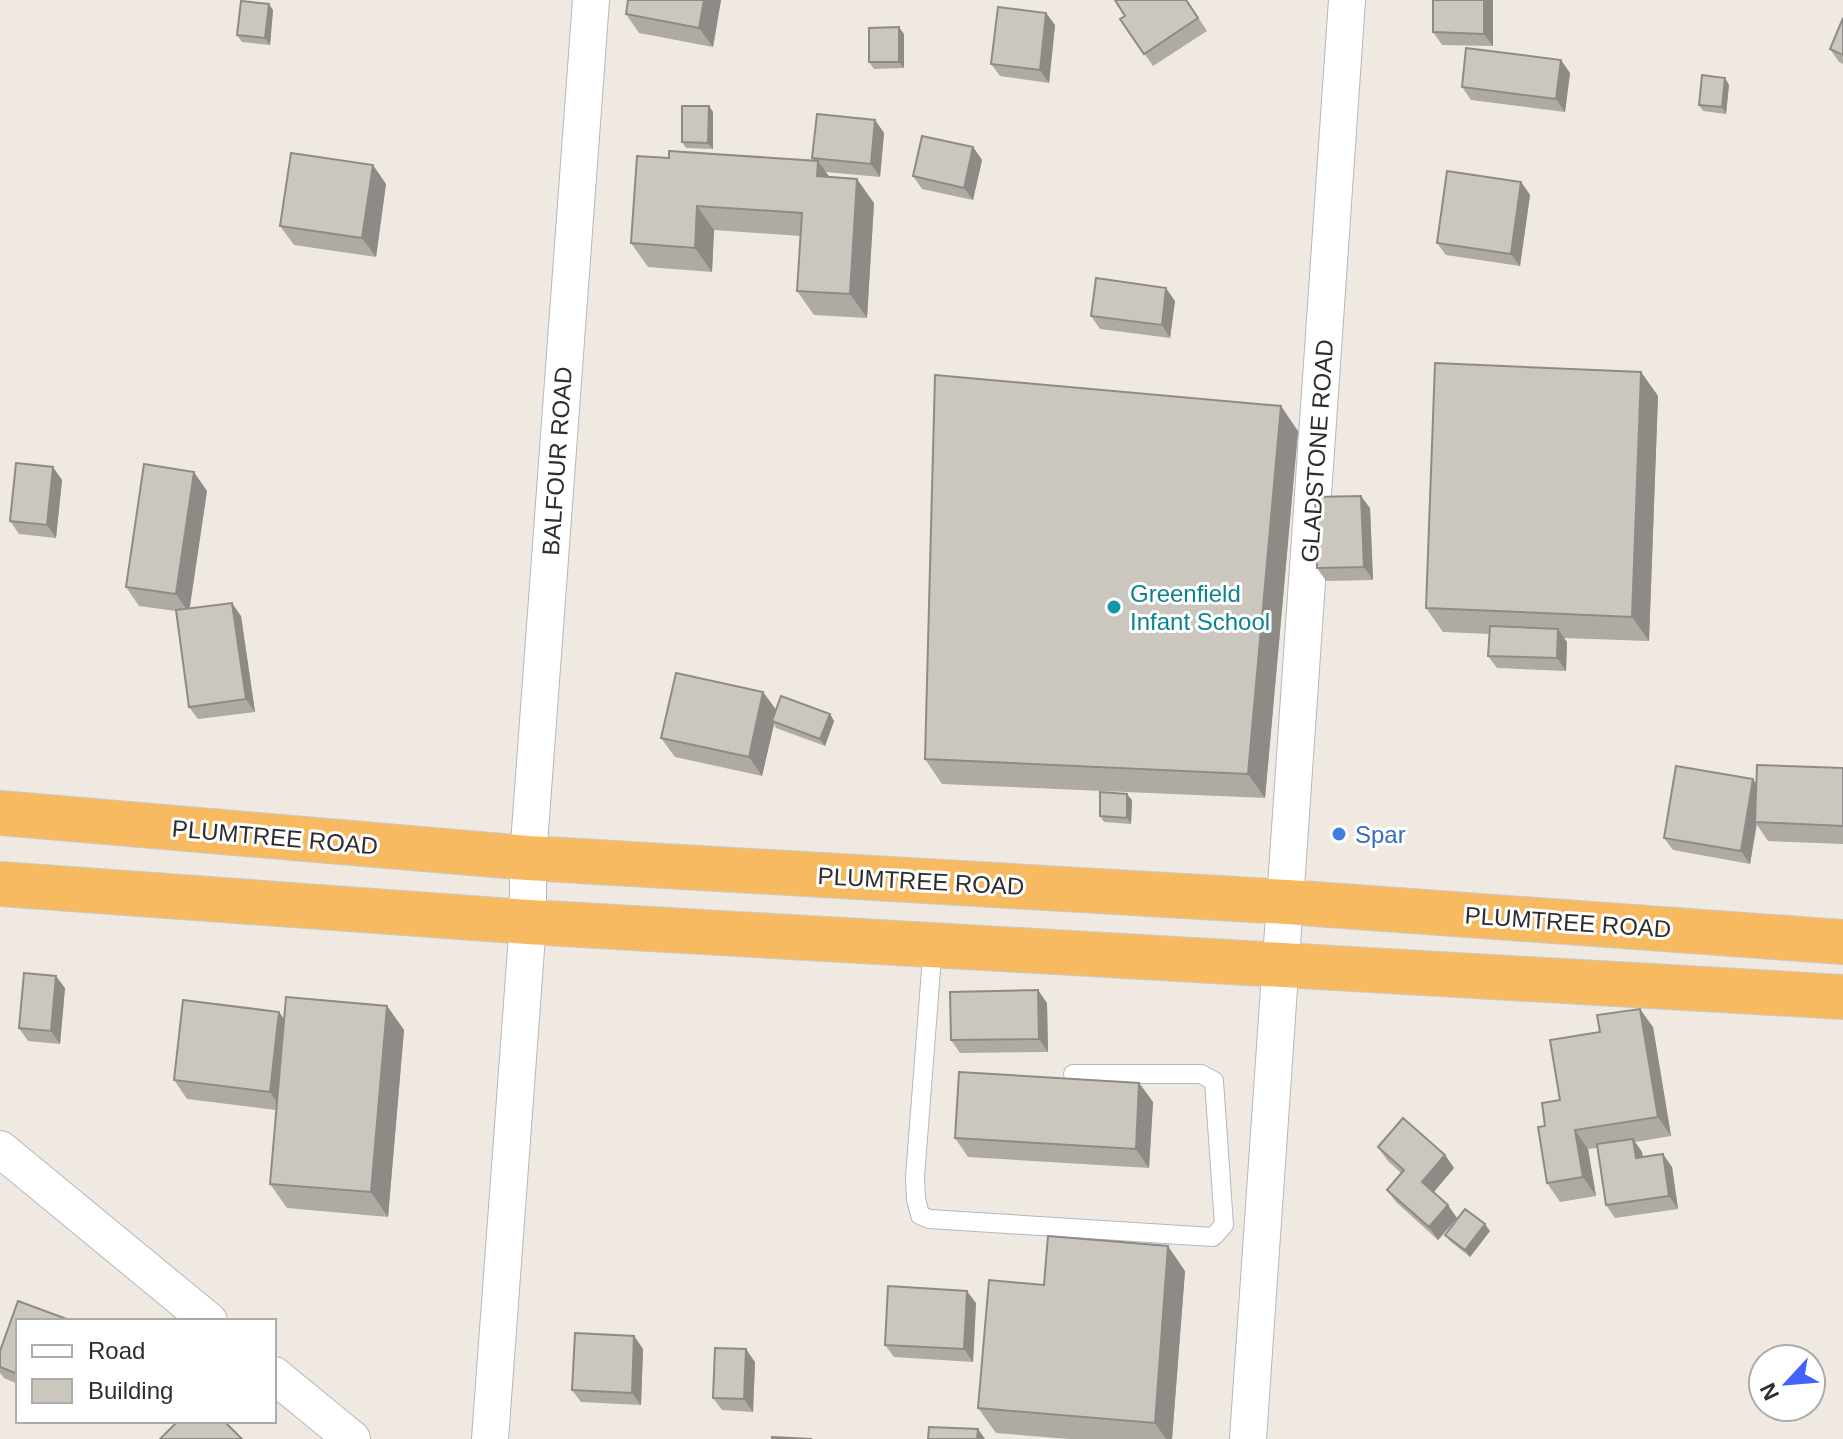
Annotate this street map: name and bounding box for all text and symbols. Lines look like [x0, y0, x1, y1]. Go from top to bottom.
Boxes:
street label: GLADSTONE ROAD [1296, 339, 1338, 563]
street label: BALFOUR ROAD [537, 366, 577, 556]
place label: Greenfield Infant School [1130, 580, 1270, 635]
marker: Greenfield Infant School [1105, 598, 1123, 616]
street label: PLUMTREE ROAD [171, 815, 379, 859]
place label: Spar [1355, 821, 1406, 848]
marker: Spar [1330, 825, 1348, 843]
street label: PLUMTREE ROAD [817, 862, 1025, 900]
street label: PLUMTREE ROAD [1464, 901, 1672, 943]
legend [16, 1319, 276, 1423]
text: Road [88, 1337, 145, 1364]
north arrow [1747, 1343, 1827, 1423]
text: Building [88, 1377, 173, 1404]
text: N [1755, 1379, 1784, 1404]

